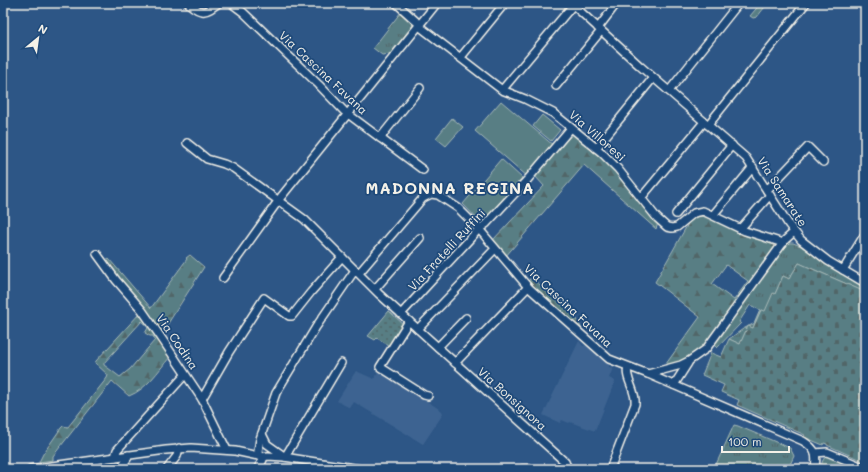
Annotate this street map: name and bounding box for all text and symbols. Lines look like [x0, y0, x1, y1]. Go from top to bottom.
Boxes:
north arrow [18, 18, 58, 58]
text: N [36, 20, 50, 37]
street label: Via Cascina Favana [276, 27, 371, 117]
street label: Via Villoresi [566, 106, 629, 164]
street label: Via Samarate [754, 153, 811, 229]
district label: MADONNA REGINA [366, 177, 534, 198]
street label: Via Fratelli Ruffini [404, 205, 489, 294]
street label: Via Cascina Favana [521, 260, 616, 350]
street label: Via Codina [153, 311, 202, 372]
street label: Via Bonsignora [475, 363, 551, 434]
scale bar [722, 428, 789, 454]
text: 100 m [728, 433, 762, 449]

